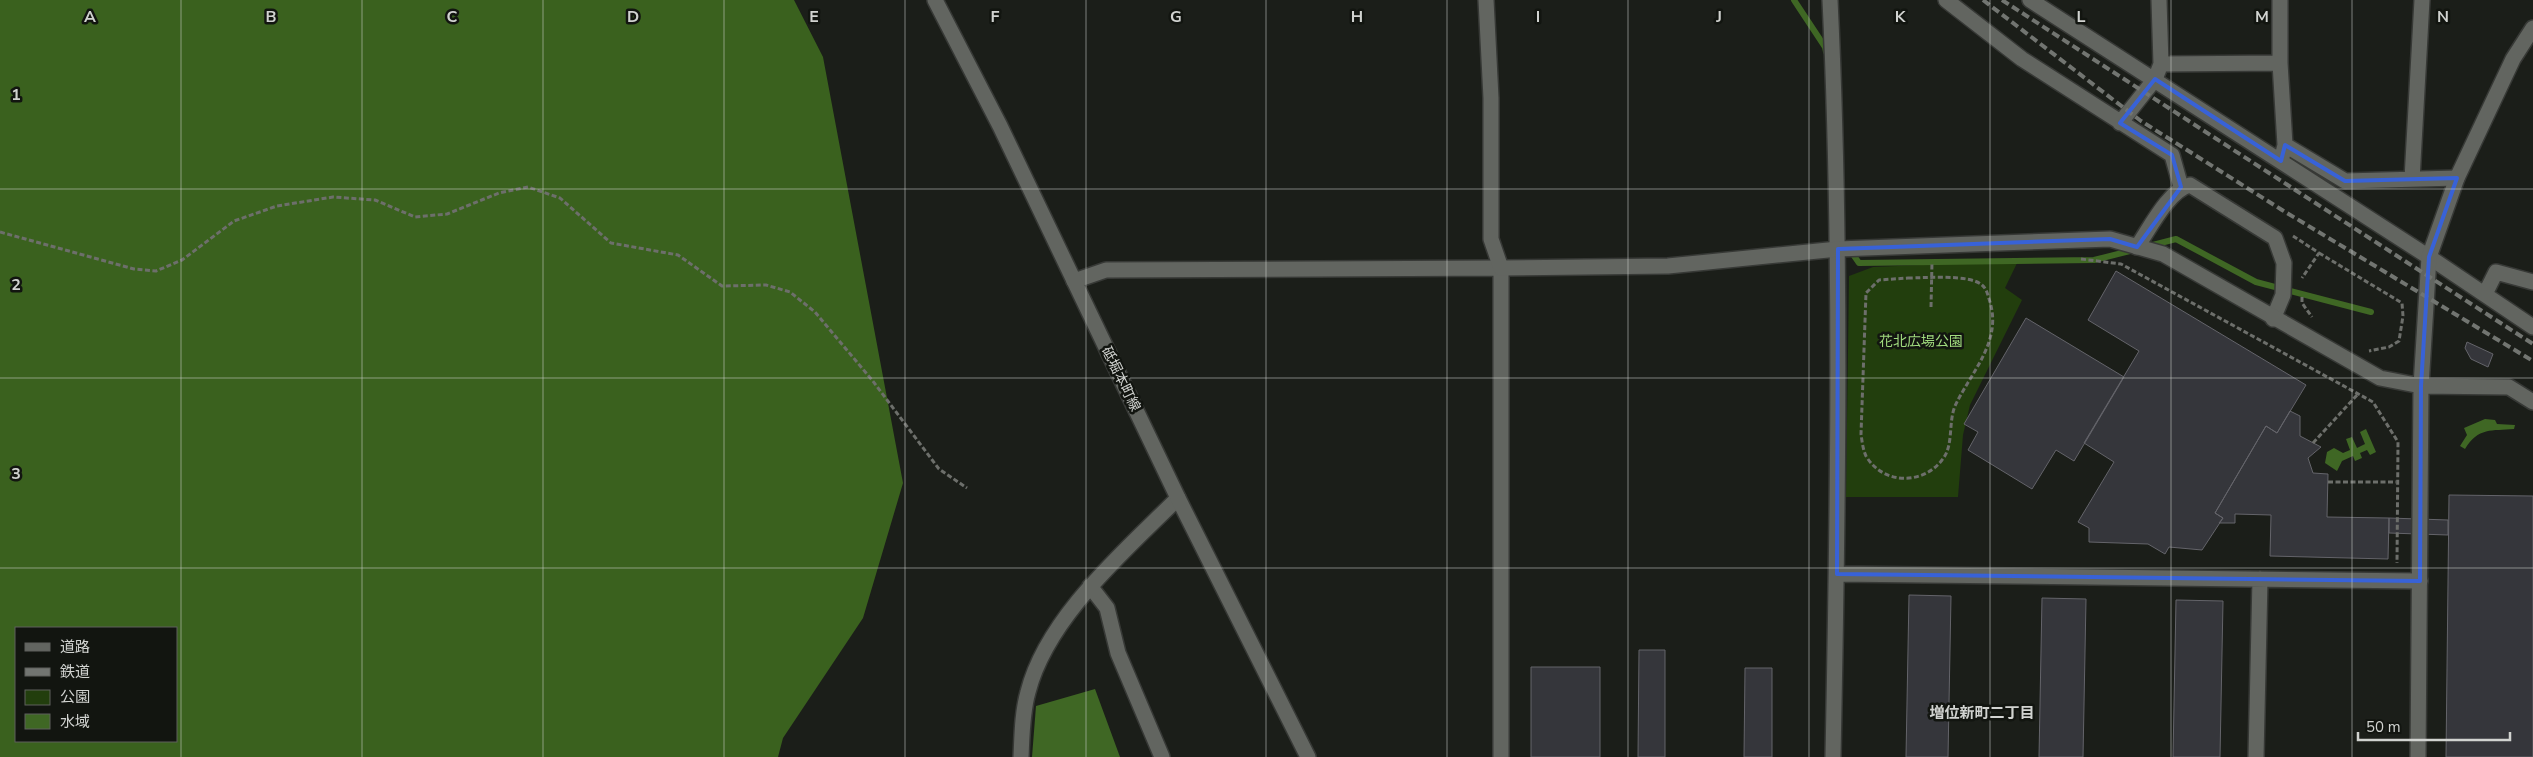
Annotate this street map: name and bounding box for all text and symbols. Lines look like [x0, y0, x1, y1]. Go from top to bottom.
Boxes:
text: A [84, 6, 96, 28]
text: B [265, 6, 277, 28]
text: C [447, 6, 458, 28]
text: D [627, 6, 639, 28]
text: E [809, 6, 819, 28]
text: F [991, 6, 1000, 28]
text: G [1170, 6, 1182, 28]
text: H [1351, 6, 1363, 28]
text: I [1536, 6, 1540, 28]
text: J [1715, 6, 1722, 28]
text: K [1895, 6, 1907, 28]
text: L [2077, 6, 2086, 28]
text: M [2255, 6, 2269, 28]
text: N [2437, 6, 2449, 28]
text: 1 [11, 84, 21, 106]
text: 2 [11, 274, 21, 296]
park label: 花北広場公園 [1879, 332, 1963, 351]
street label: 砥堀本町線 [1097, 343, 1145, 415]
text: 3 [11, 463, 21, 485]
legend [15, 627, 178, 742]
text: 道路 [60, 637, 90, 657]
text: 鉄道 [60, 662, 90, 682]
text: 公園 [60, 687, 90, 707]
district label: 増位新町二丁目 [1929, 703, 2035, 723]
scale bar [2358, 710, 2510, 742]
text: 水域 [60, 712, 90, 732]
text: 50 m [2366, 717, 2401, 737]

